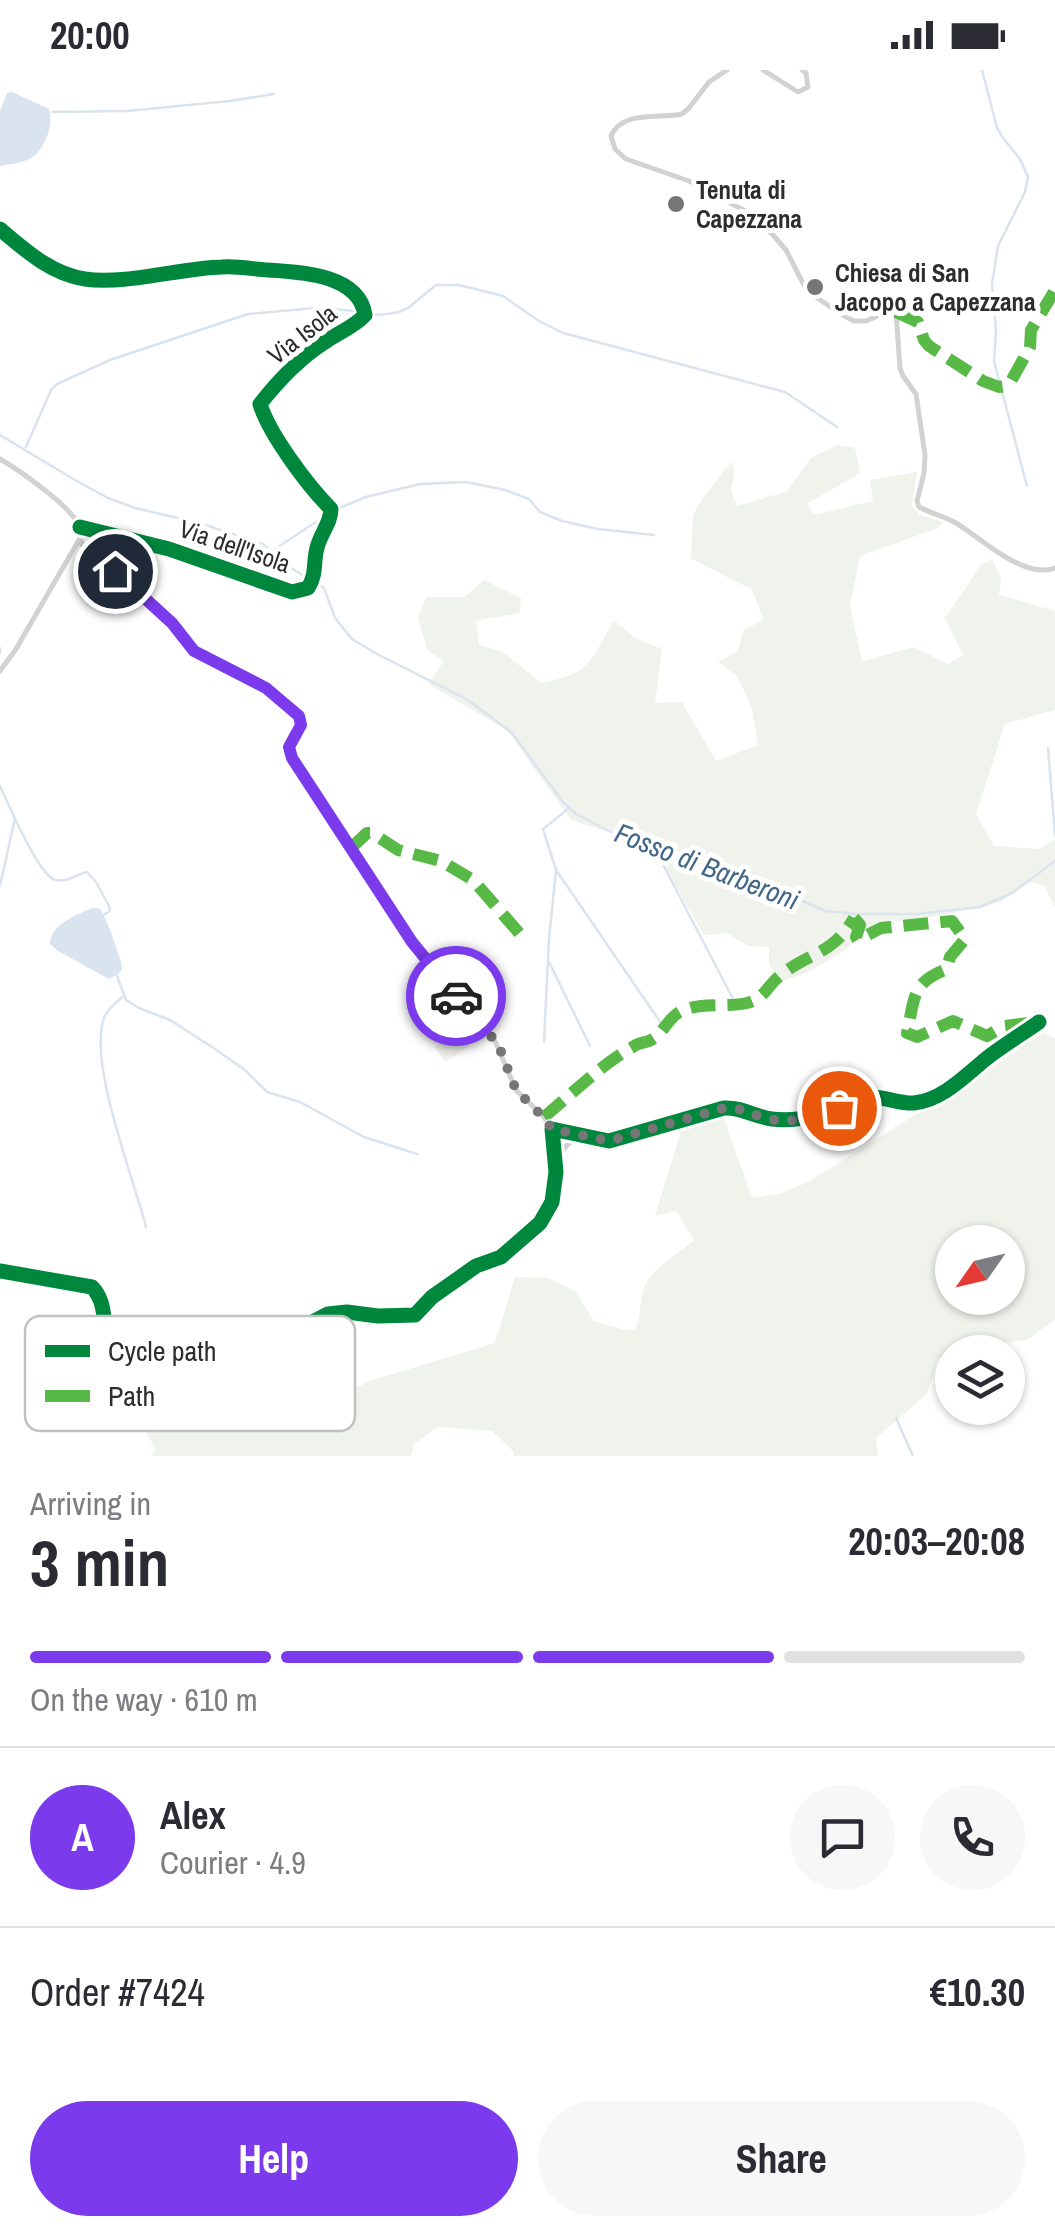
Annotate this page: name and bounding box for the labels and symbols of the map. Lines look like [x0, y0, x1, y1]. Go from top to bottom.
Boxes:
place label: Tenuta di Capezzana [696, 173, 803, 236]
marker: Tenuta di Capezzana [665, 193, 687, 215]
place label: Chiesa di San Jacopo a Capezzana [835, 256, 1036, 319]
marker: Chiesa di San Jacopo a Capezzana [804, 276, 826, 298]
street label: Via Isola [260, 296, 344, 372]
street label: Via dell'Isola [175, 511, 296, 581]
pin [73, 529, 158, 614]
water label: Fosso di Barberoni [609, 813, 805, 919]
courier [406, 946, 506, 1046]
pin [797, 1066, 882, 1151]
north arrow [935, 1225, 1025, 1315]
legend [25, 1316, 355, 1431]
text: Cycle path [108, 1332, 216, 1370]
text: Path [108, 1377, 155, 1415]

